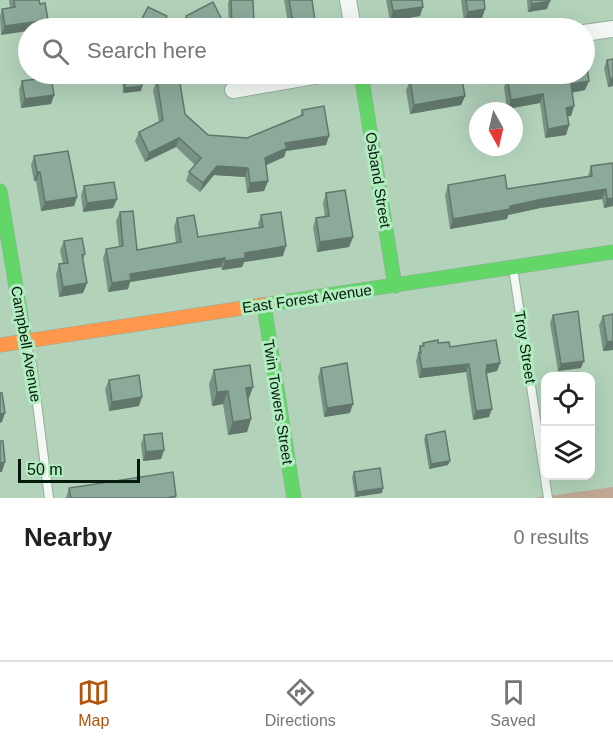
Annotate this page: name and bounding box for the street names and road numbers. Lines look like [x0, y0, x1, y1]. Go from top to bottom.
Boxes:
street label: Osband Street [363, 131, 395, 230]
street label: East Forest Avenue [241, 281, 373, 316]
street label: Campbell Avenue [8, 285, 45, 403]
street label: Troy Street [511, 309, 540, 385]
street label: Twin Towers Street [260, 338, 297, 467]

